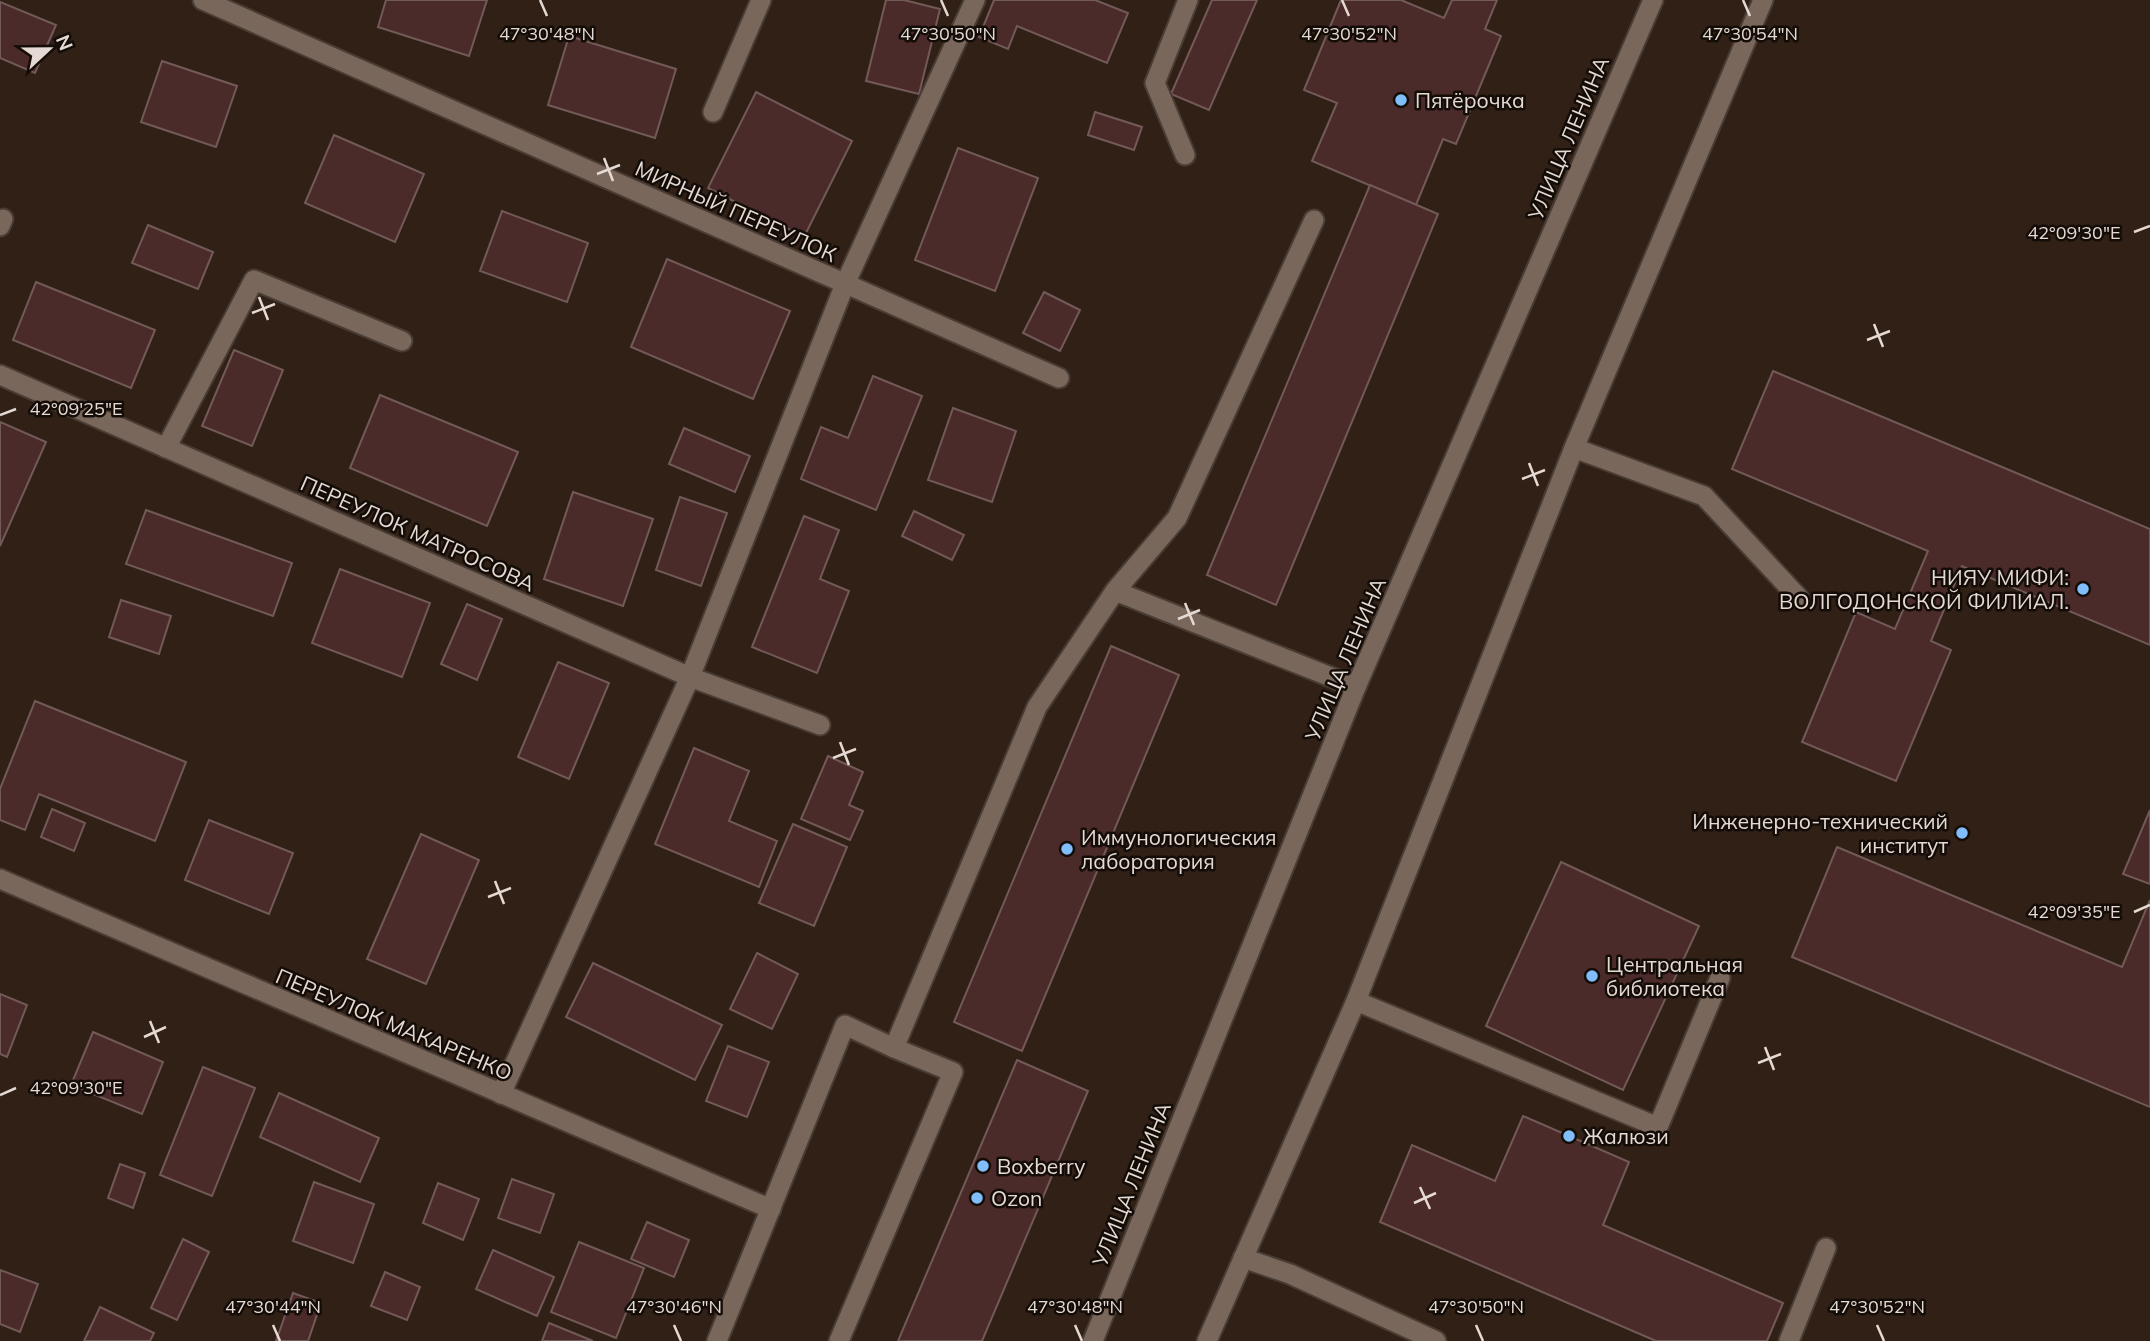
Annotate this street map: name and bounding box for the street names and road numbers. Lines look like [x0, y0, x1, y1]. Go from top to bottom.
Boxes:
street label: УЛИЦА ЛЕНИНА [1521, 52, 1614, 225]
street label: МИРНЫЙ ПЕРЕУЛОК [631, 155, 841, 267]
street label: ПЕРЕУЛОК МАТРОСОВА [297, 470, 540, 597]
street label: УЛИЦА ЛЕНИНА [1298, 573, 1391, 746]
street label: ПЕРЕУЛОК МАКАРЕНКО [272, 962, 516, 1086]
street label: УЛИЦА ЛЕНИНА [1086, 1097, 1176, 1271]

